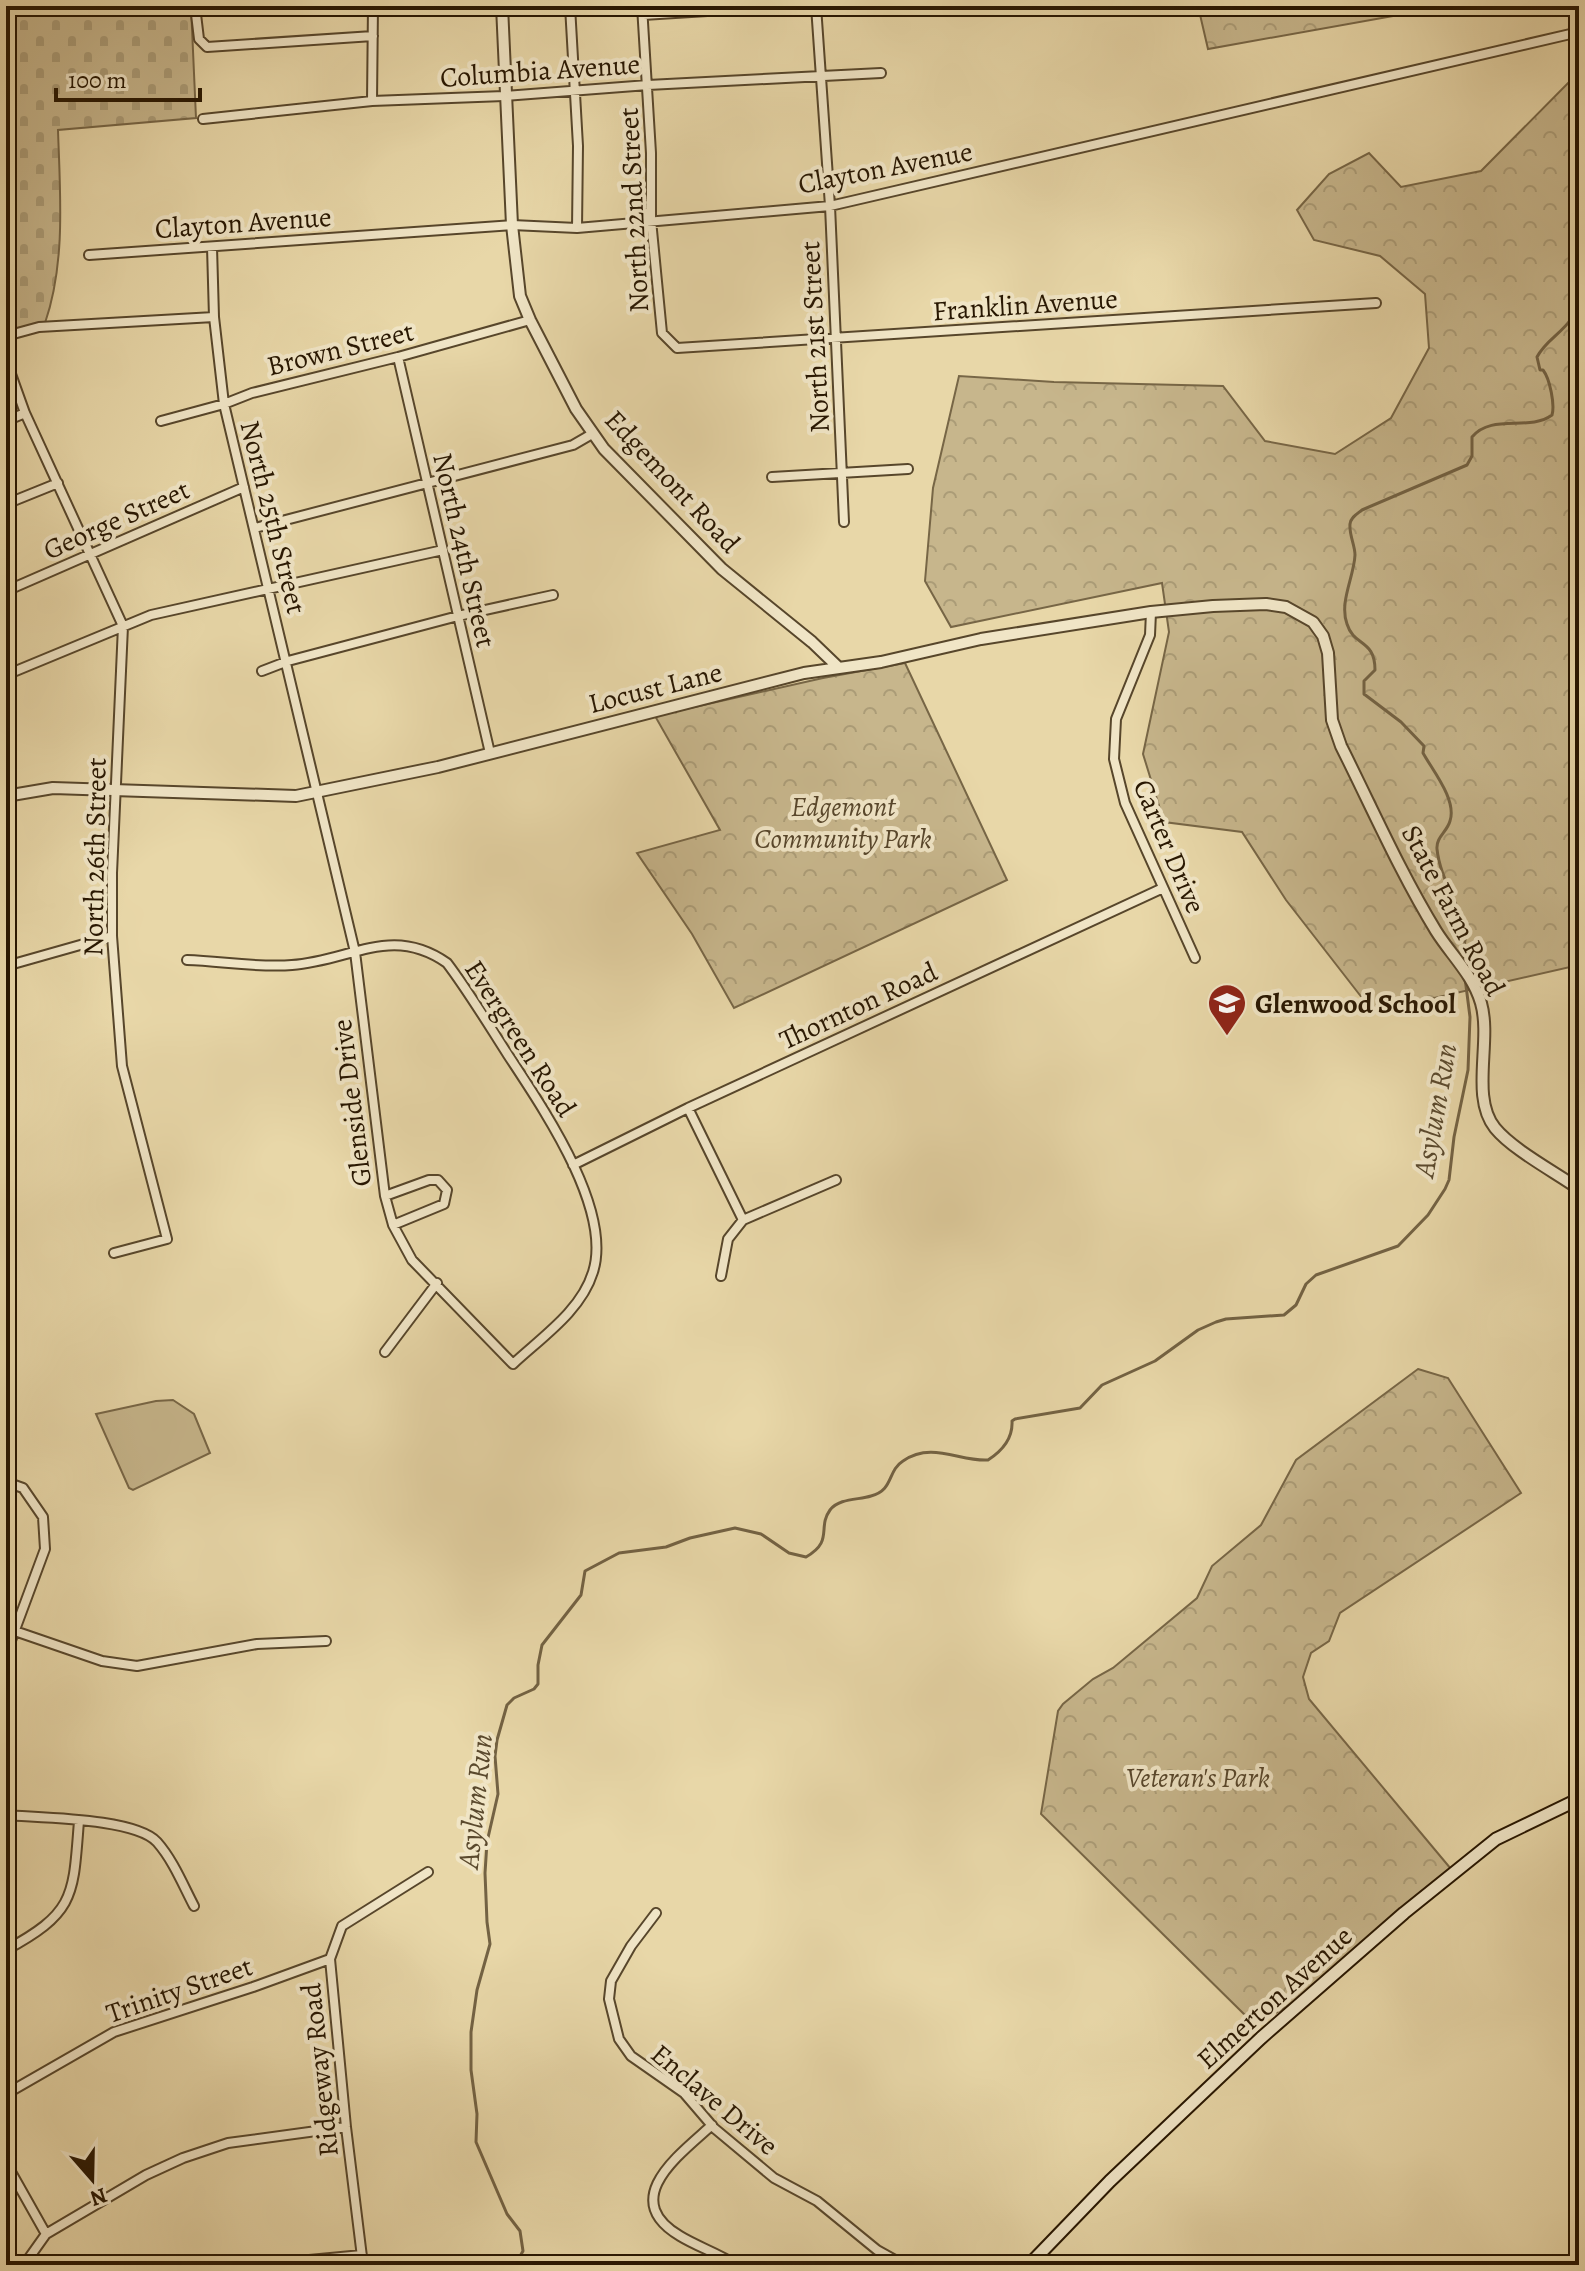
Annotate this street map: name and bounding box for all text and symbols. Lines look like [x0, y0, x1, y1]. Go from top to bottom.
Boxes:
street label: Columbia Avenue [439, 45, 641, 97]
scale bar [56, 52, 200, 102]
text: 100 m [68, 64, 127, 96]
street label: North 22nd Street [610, 106, 658, 313]
street label: Clayton Avenue [795, 132, 976, 204]
street label: Clayton Avenue [154, 198, 333, 248]
street label: North 21st Street [791, 240, 839, 434]
street label: Franklin Avenue [931, 280, 1119, 330]
street label: Brown Street [263, 312, 418, 386]
street label: Edgemont Road [596, 402, 749, 562]
street label: North 25th Street [231, 417, 315, 618]
street label: North 24th Street [423, 449, 505, 651]
street label: George Street [37, 471, 196, 569]
street label: Locust Lane [584, 653, 726, 723]
street label: North 26th Street [74, 757, 116, 957]
street label: Carter Drive [1124, 774, 1214, 919]
park label: Edgemont Community Park [754, 788, 932, 858]
street label: State Farm Road [1392, 818, 1515, 1003]
street label: Thornton Road [773, 952, 944, 1059]
street label: Evergreen Road [455, 953, 586, 1125]
school or university icon: Glenwood School [1206, 982, 1248, 1037]
place label: Glenwood School [1255, 985, 1456, 1023]
street label: Glenside Drive [323, 1017, 381, 1189]
water label: Asylum Run [1403, 1040, 1466, 1182]
water label: Asylum Run [448, 1732, 502, 1872]
park label: Veteran's Park [1126, 1759, 1270, 1797]
street label: Elmerton Avenue [1189, 1918, 1361, 2078]
street label: Trinity Street [101, 1947, 258, 2033]
street label: Ridgeway Road [292, 1980, 348, 2159]
street label: Enclave Drive [643, 2035, 786, 2164]
north arrow [52, 2139, 132, 2219]
text: N [86, 2180, 111, 2214]

